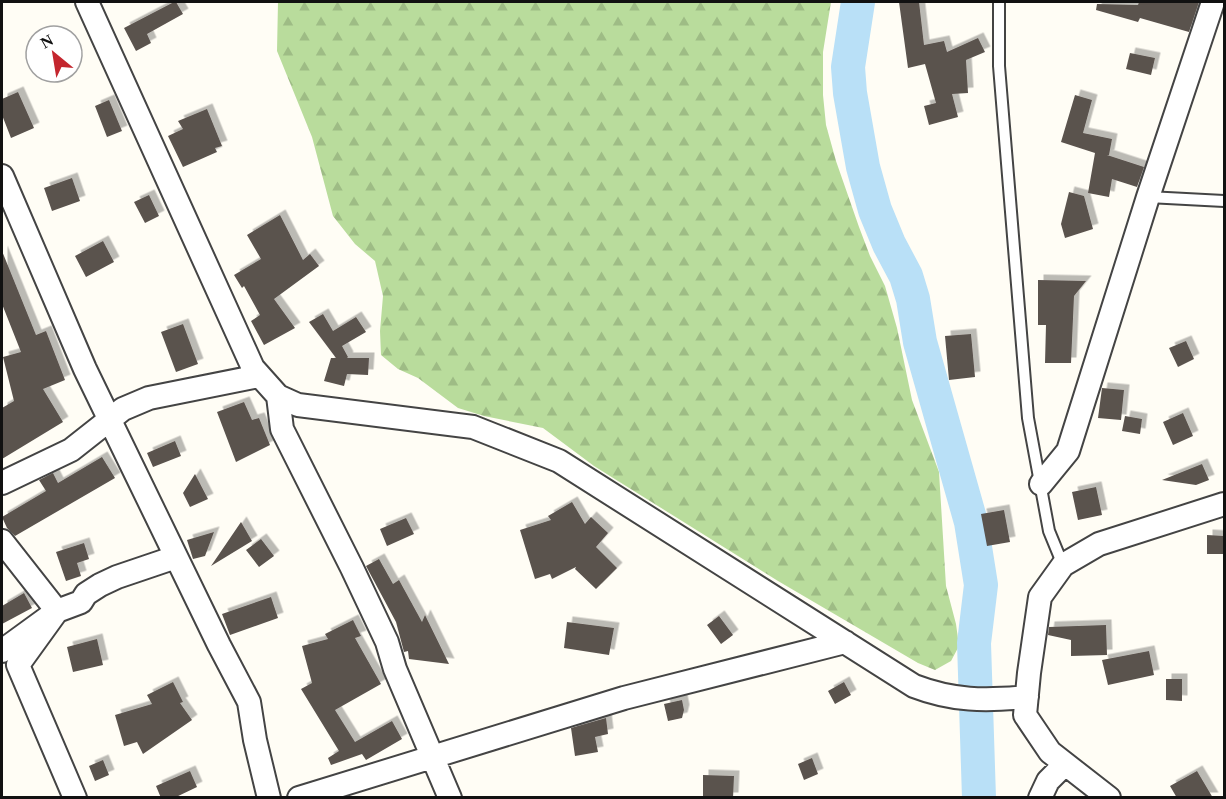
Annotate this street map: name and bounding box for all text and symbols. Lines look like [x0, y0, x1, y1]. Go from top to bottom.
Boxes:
north arrow [24, 24, 84, 84]
text: N [37, 31, 56, 52]

